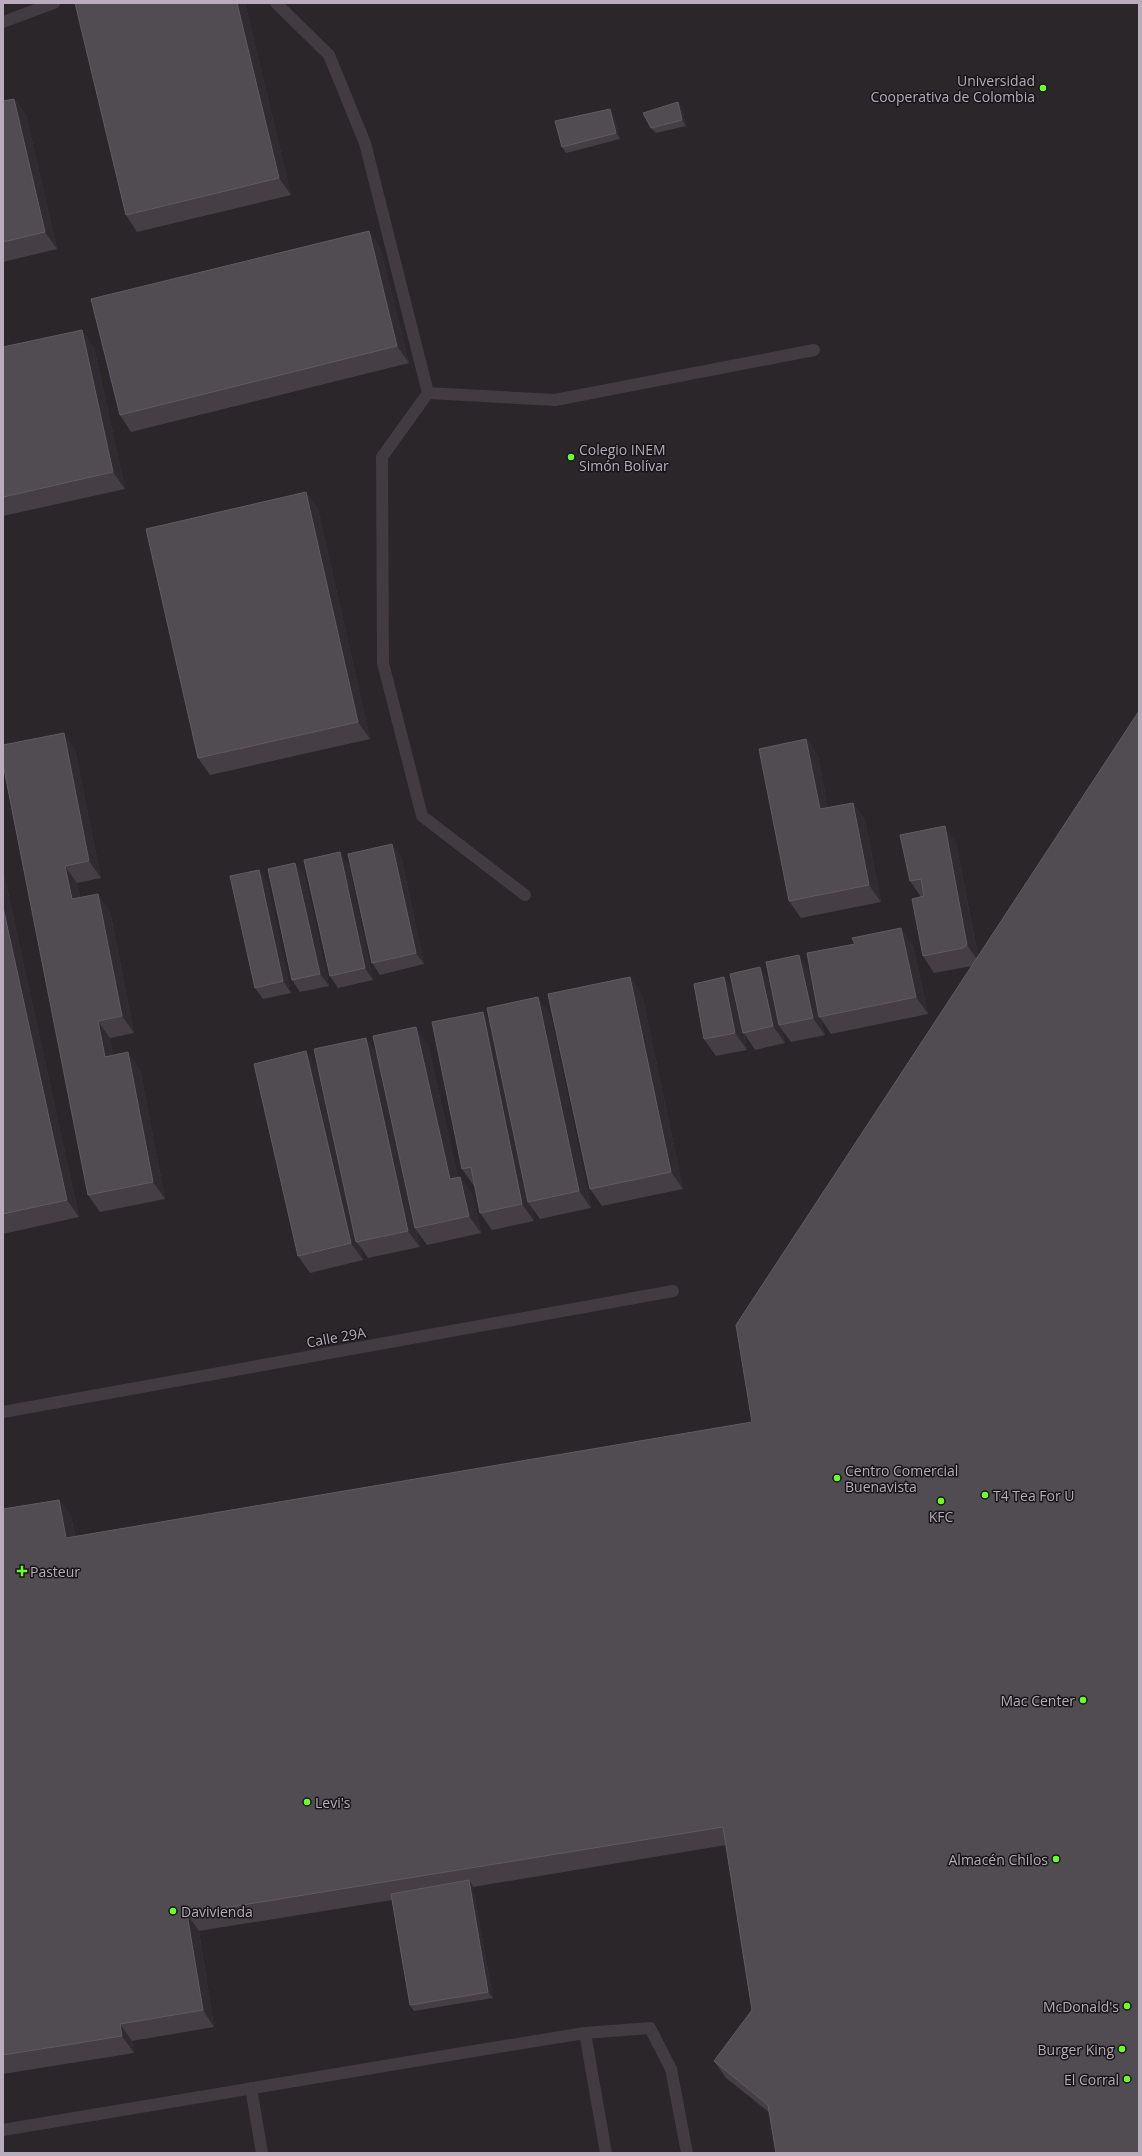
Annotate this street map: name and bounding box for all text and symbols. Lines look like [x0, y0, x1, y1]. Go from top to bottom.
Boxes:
place label: Universidad Cooperativa de Colombia [870, 71, 1035, 106]
marker: Universidad Cooperativa de Colombia [1038, 83, 1048, 93]
place label: Colegio INEM Simón Bolívar [579, 440, 669, 475]
marker: Colegio INEM Simón Bolívar [566, 452, 576, 462]
street label: Calle 29A [305, 1322, 367, 1352]
place label: Centro Comercial Buenavista [845, 1461, 958, 1496]
marker: Centro Comercial Buenavista [832, 1473, 842, 1483]
place label: T4 Tea For U [993, 1486, 1075, 1505]
marker: T4 Tea For U [980, 1490, 990, 1500]
marker: KFC [936, 1496, 946, 1506]
place label: KFC [929, 1507, 953, 1526]
place label: Pasteur [30, 1562, 80, 1581]
marker: Pasteur [17, 1566, 27, 1576]
place label: Mac Center [1000, 1691, 1075, 1710]
marker: Mac Center [1078, 1695, 1088, 1705]
place label: Levi's [315, 1793, 351, 1812]
marker: Levi's [302, 1797, 312, 1807]
place label: Almacén Chilos [949, 1850, 1048, 1869]
marker: Almacén Chilos [1051, 1854, 1061, 1864]
place label: Davivienda [181, 1902, 253, 1921]
marker: Davivienda [168, 1906, 178, 1916]
place label: McDonald's [1043, 1997, 1119, 2016]
marker: McDonald's [1122, 2001, 1132, 2011]
place label: Burger King [1038, 2040, 1114, 2059]
marker: Burger King [1117, 2044, 1127, 2054]
place label: El Corral [1064, 2070, 1119, 2089]
marker: El Corral [1122, 2074, 1132, 2084]

